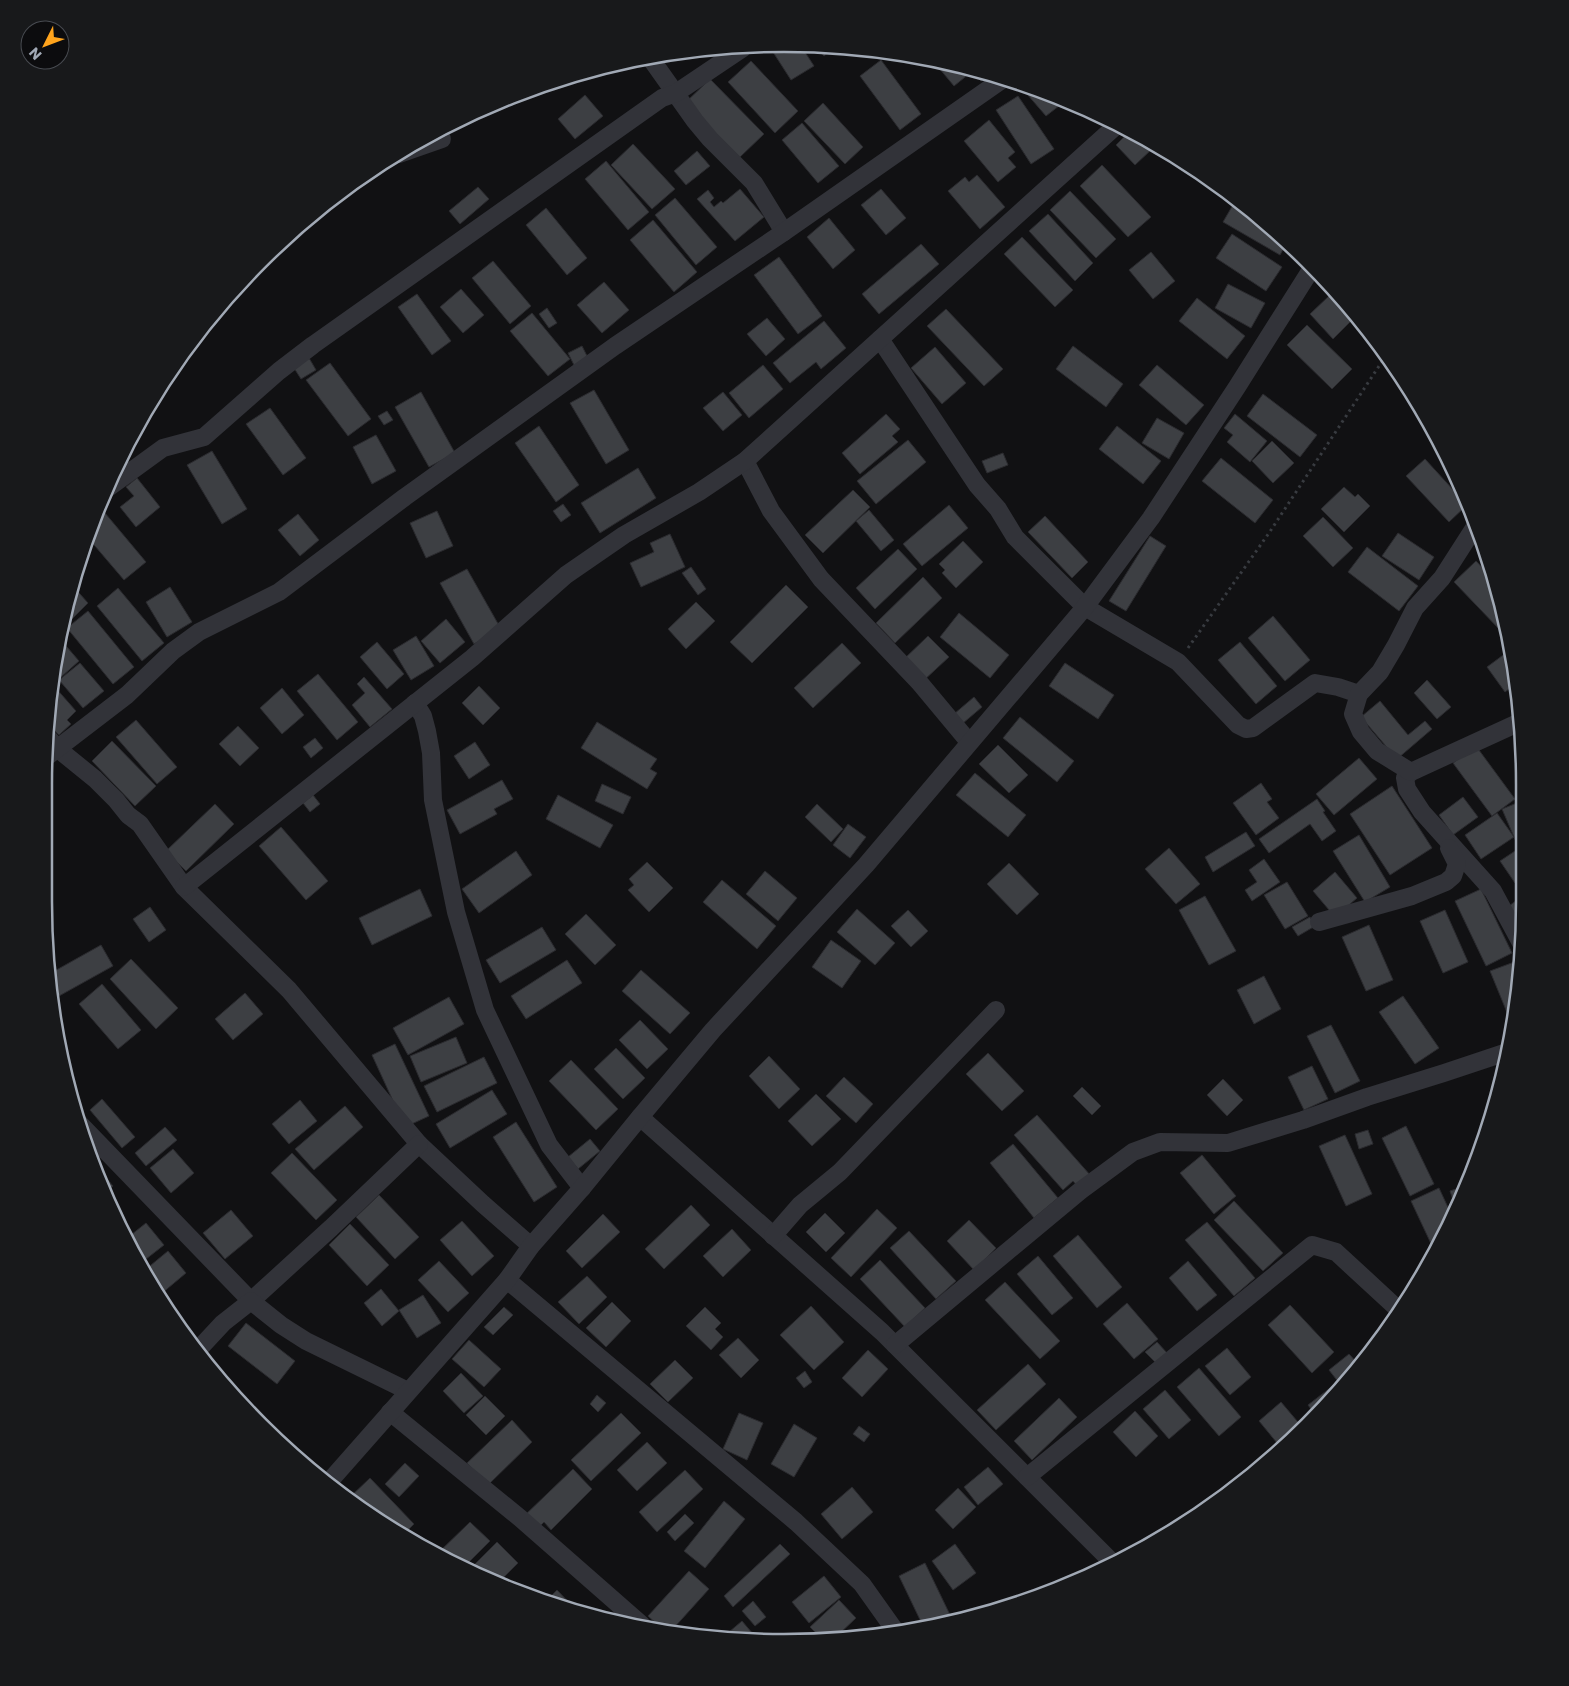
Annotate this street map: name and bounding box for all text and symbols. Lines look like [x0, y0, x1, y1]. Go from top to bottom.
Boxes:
north arrow [20, 20, 70, 70]
text: N [24, 43, 46, 64]

